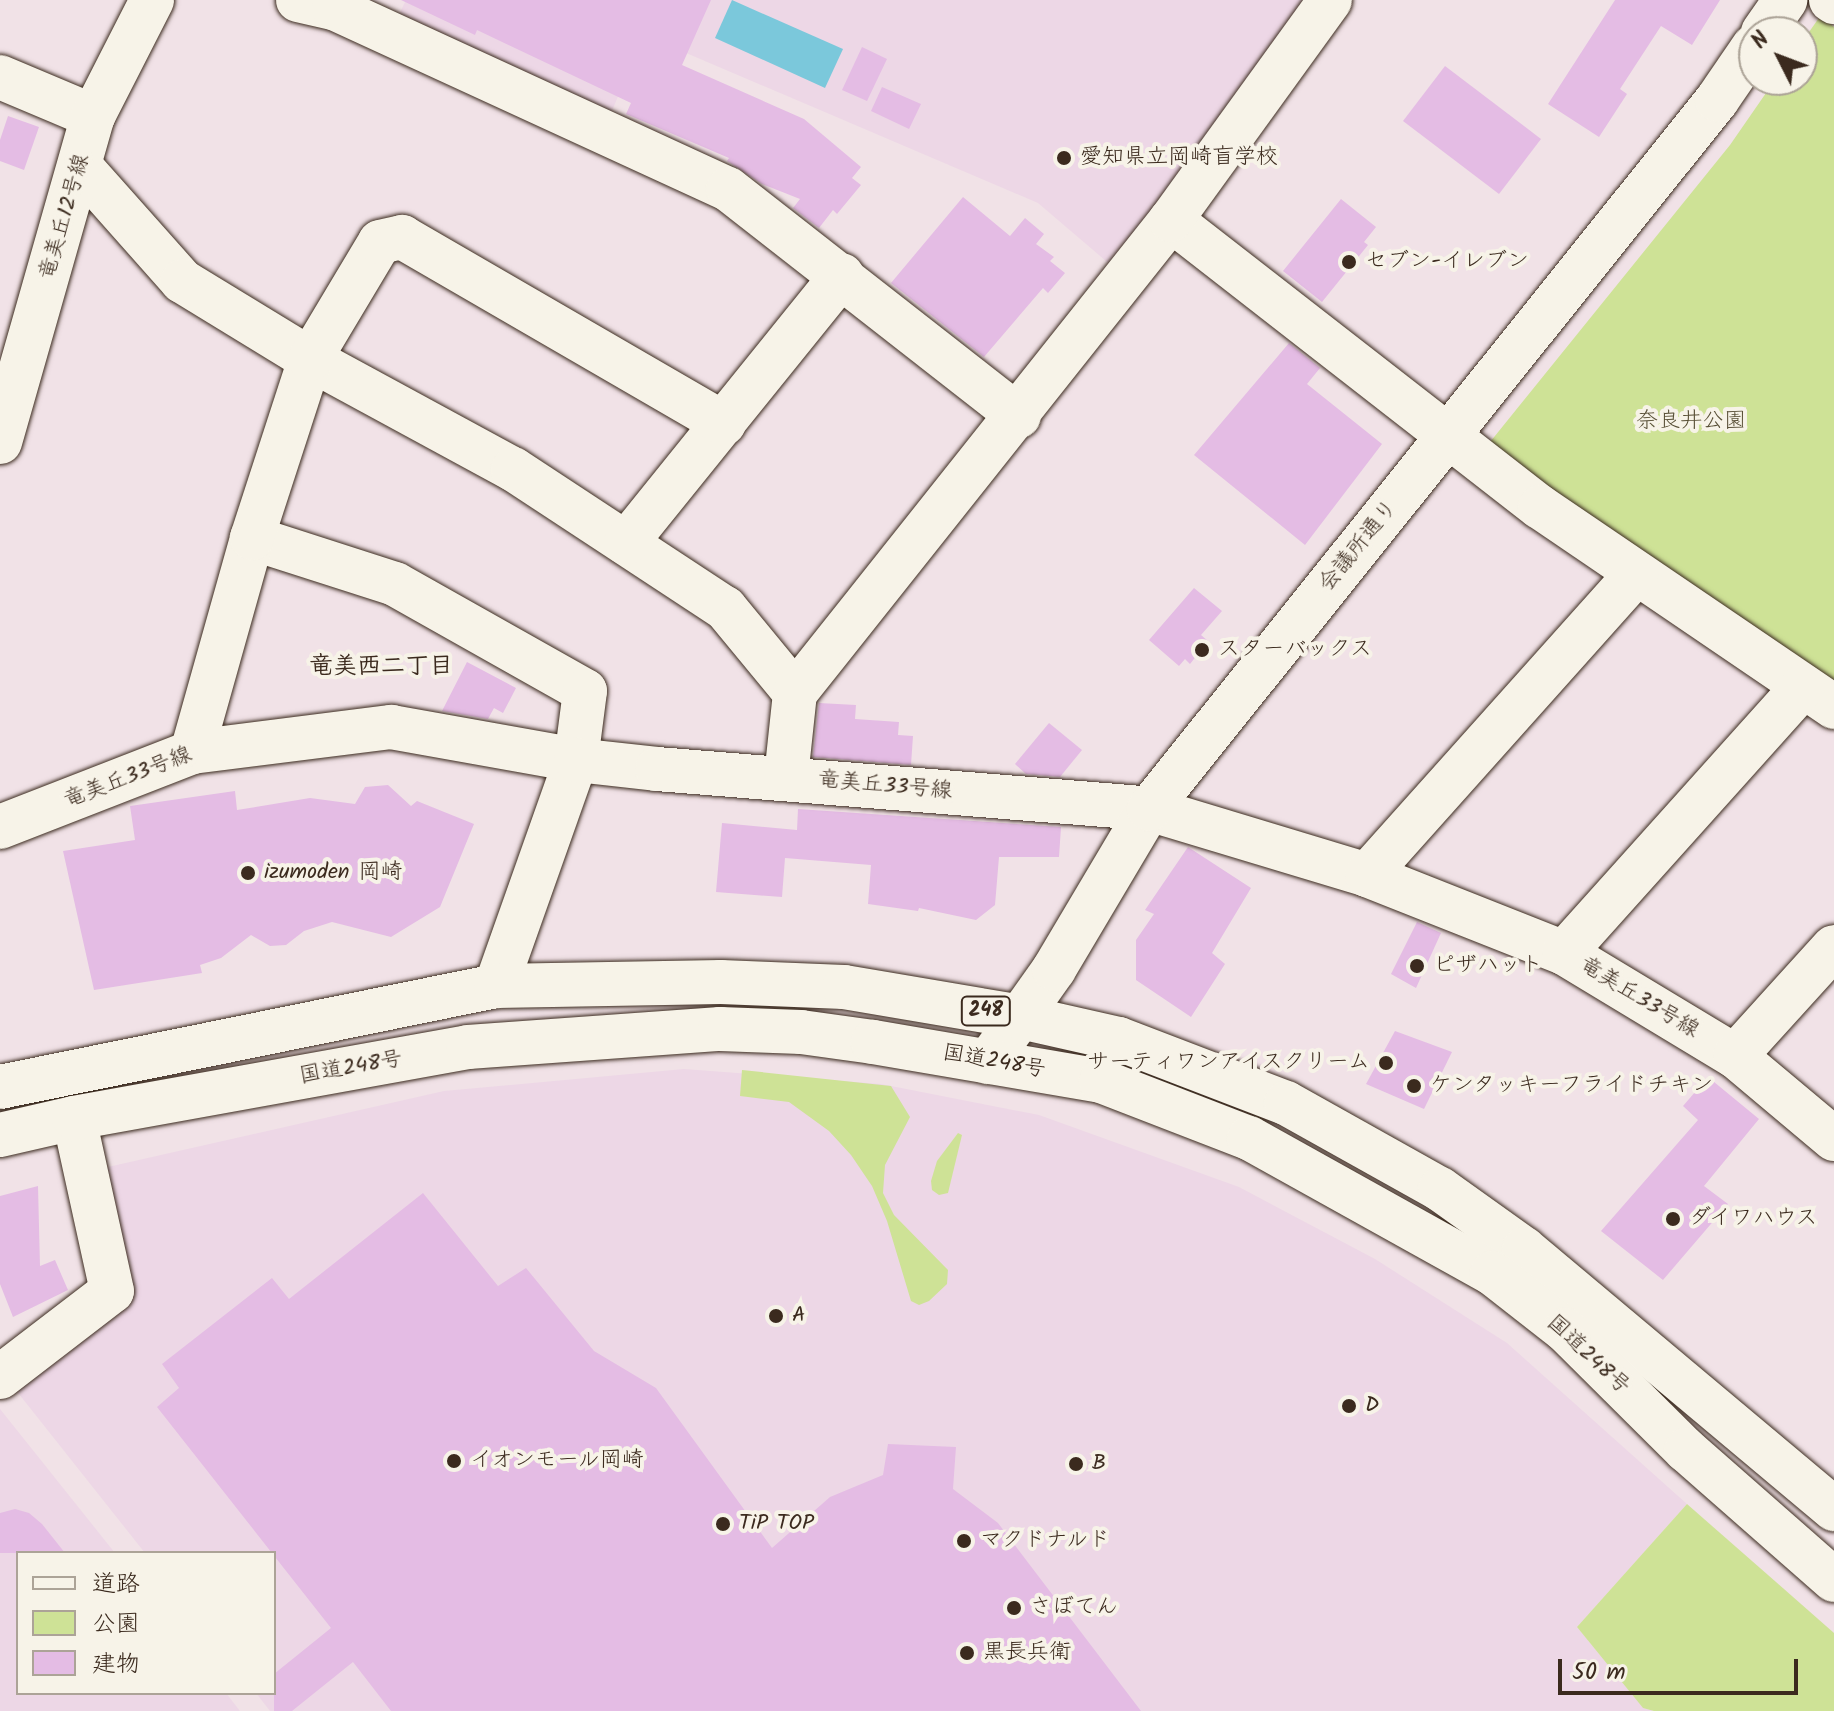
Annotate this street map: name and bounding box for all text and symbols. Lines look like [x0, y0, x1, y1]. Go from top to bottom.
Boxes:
north arrow [1738, 16, 1818, 96]
text: N [1744, 24, 1779, 58]
place label: 愛知県立岡崎盲学校 [1080, 145, 1278, 171]
marker: 愛知県立岡崎盲学校 [1055, 149, 1073, 167]
street label: 竜美丘12号線 [34, 151, 96, 283]
place label: セブン-イレブン [1365, 249, 1529, 275]
marker: セブン-イレブン [1340, 253, 1358, 271]
park label: 奈良井公園 [1636, 409, 1746, 435]
street label: 会議所通り [1314, 495, 1404, 597]
place label: スターバックス [1218, 637, 1372, 663]
marker: スターバックス [1193, 641, 1211, 659]
district label: 竜美西二丁目 [309, 653, 453, 681]
street label: 竜美丘33号線 [60, 741, 196, 815]
street label: 竜美丘33号線 [817, 767, 953, 805]
place label: izumoden 岡崎 [264, 860, 402, 886]
marker: izumoden 岡崎 [239, 864, 257, 882]
street label: 竜美丘33号線 [1574, 952, 1704, 1044]
place label: ピザハット [1433, 953, 1543, 979]
marker: ピザハット [1408, 957, 1426, 975]
road number: 248 [960, 995, 1012, 1027]
street label: 国道248号 [940, 1040, 1048, 1084]
street label: 国道248号 [297, 1046, 405, 1090]
place label: サーティワンアイスクリーム [1084, 1050, 1370, 1076]
marker: サーティワンアイスクリーム [1377, 1054, 1395, 1072]
place label: ケンタッキーフライドチキン [1430, 1073, 1716, 1099]
marker: ケンタッキーフライドチキン [1405, 1077, 1423, 1095]
place label: ダイワハウス [1689, 1206, 1821, 1232]
marker: ダイワハウス [1664, 1210, 1682, 1228]
place label: A [792, 1303, 805, 1329]
marker: A [767, 1307, 785, 1325]
street label: 国道248号 [1541, 1310, 1635, 1400]
place label: D [1365, 1393, 1379, 1419]
marker: D [1340, 1397, 1358, 1415]
place label: イオンモール岡崎 [470, 1448, 646, 1474]
place label: B [1092, 1451, 1106, 1477]
marker: イオンモール岡崎 [445, 1452, 463, 1470]
marker: B [1067, 1455, 1085, 1473]
place label: TiP TOP [739, 1511, 814, 1537]
marker: TiP TOP [714, 1515, 732, 1533]
place label: マクドナルド [980, 1528, 1112, 1554]
marker: マクドナルド [955, 1532, 973, 1550]
legend [16, 1551, 276, 1695]
text: 道路 [92, 1565, 140, 1604]
place label: さぼてん [1030, 1595, 1118, 1621]
marker: さぼてん [1005, 1599, 1023, 1617]
text: 公園 [92, 1605, 140, 1644]
place label: 黒長兵衛 [983, 1640, 1071, 1666]
scale bar [1562, 1643, 1802, 1693]
marker: 黒長兵衛 [958, 1644, 976, 1662]
text: 建物 [92, 1645, 140, 1684]
text: 50 m [1572, 1653, 1626, 1692]

